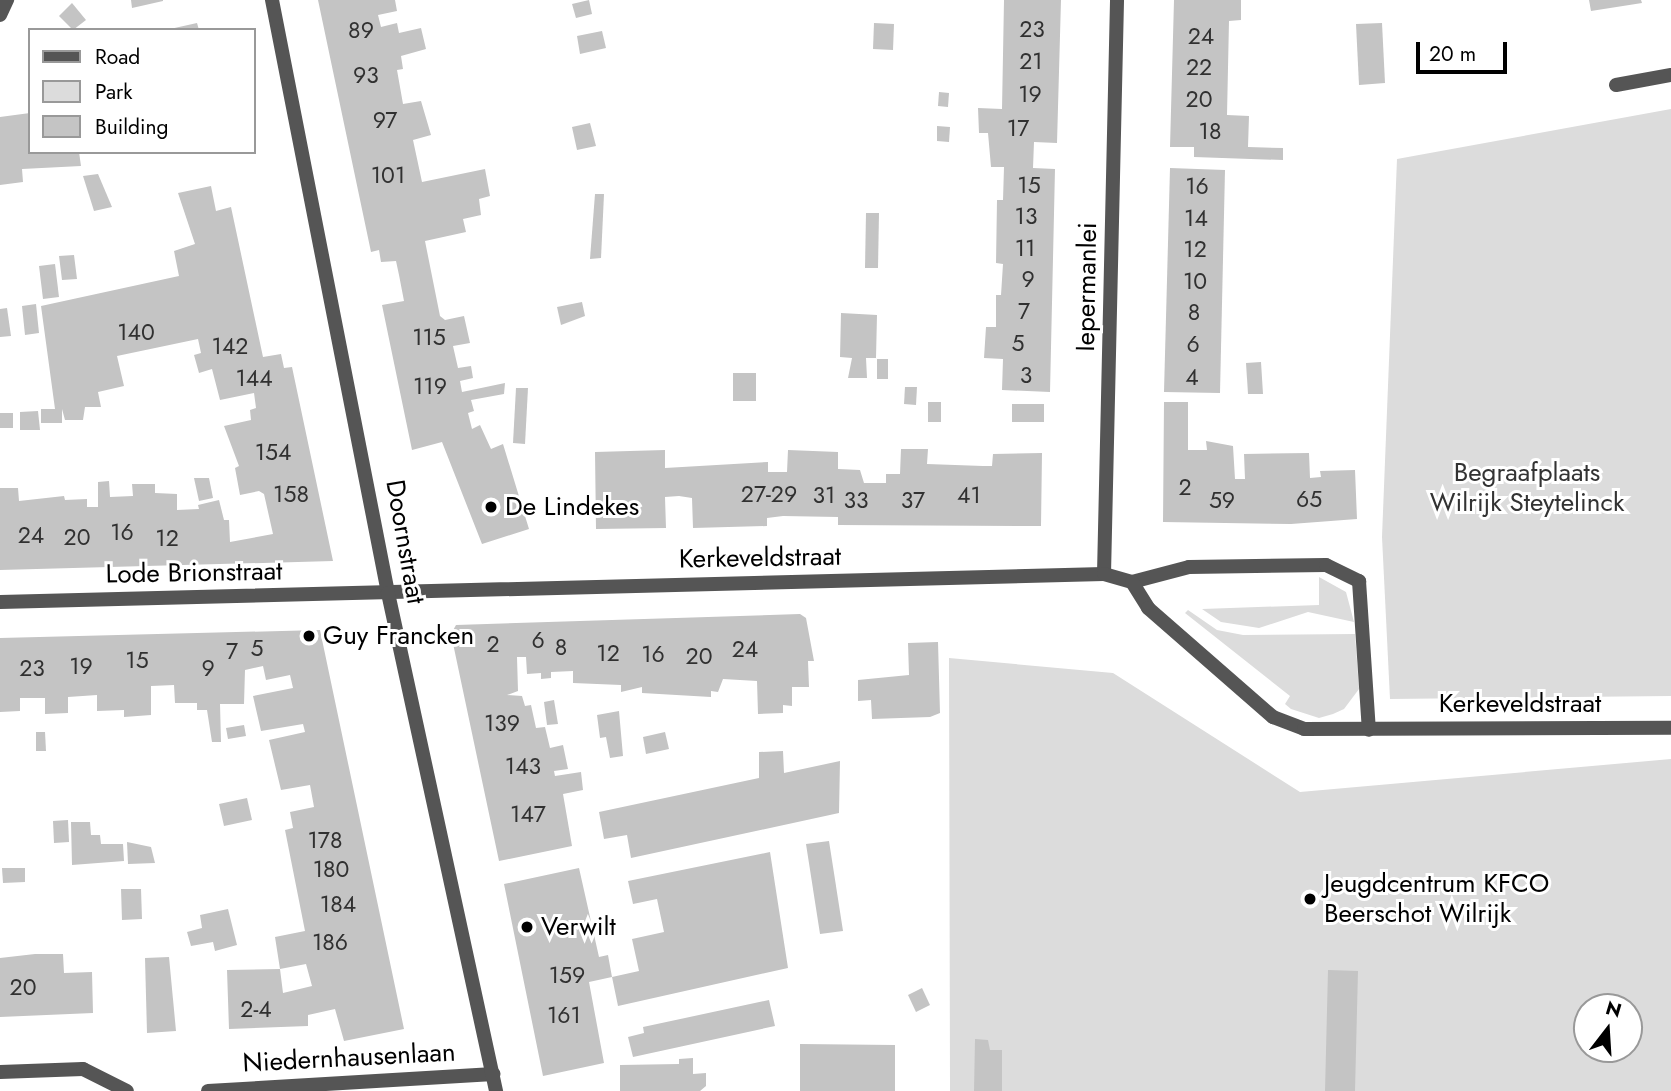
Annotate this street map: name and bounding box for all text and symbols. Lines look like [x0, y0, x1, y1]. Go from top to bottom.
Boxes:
house number: 23 [1019, 15, 1045, 43]
house number: 89 [348, 16, 374, 44]
house number: 24 [1188, 22, 1214, 50]
legend [28, 28, 256, 154]
scale bar [1419, 28, 1510, 72]
text: 20 m [1429, 39, 1476, 69]
text: Road [95, 42, 140, 72]
house number: 21 [1019, 47, 1043, 75]
house number: 22 [1186, 53, 1212, 81]
house number: 93 [353, 61, 379, 89]
text: Park [95, 77, 132, 107]
house number: 19 [1018, 80, 1042, 108]
house number: 20 [1186, 85, 1212, 113]
house number: 97 [373, 106, 397, 134]
text: Building [95, 112, 168, 142]
house number: 17 [1007, 114, 1029, 142]
house number: 18 [1199, 117, 1221, 145]
house number: 101 [371, 161, 405, 189]
house number: 15 [1017, 171, 1041, 199]
house number: 16 [1185, 172, 1209, 200]
house number: 13 [1015, 202, 1037, 230]
house number: 14 [1184, 204, 1208, 232]
street label: Iepermanlei [1070, 222, 1104, 352]
house number: 11 [1015, 234, 1035, 262]
house number: 12 [1183, 235, 1207, 263]
house number: 9 [1021, 265, 1035, 293]
house number: 10 [1183, 267, 1207, 295]
house number: 7 [1018, 297, 1030, 325]
house number: 8 [1188, 298, 1200, 326]
house number: 140 [117, 318, 155, 346]
house number: 115 [412, 323, 446, 351]
house number: 5 [1012, 329, 1024, 357]
house number: 6 [1186, 330, 1200, 358]
house number: 142 [212, 332, 248, 360]
house number: 3 [1020, 361, 1032, 389]
house number: 4 [1185, 363, 1199, 391]
house number: 144 [235, 364, 273, 392]
house number: 119 [413, 372, 447, 400]
house number: 154 [255, 438, 291, 466]
park label: Begraafplaats Wilrijk Steytelinck [1430, 457, 1624, 518]
house number: 2 [1178, 473, 1192, 501]
street label: Doornstraat [379, 477, 431, 607]
house number: 158 [273, 480, 309, 508]
house number: 27-29 [741, 480, 797, 508]
house number: 31 [813, 481, 835, 509]
house number: 41 [957, 481, 981, 509]
house number: 65 [1296, 485, 1322, 513]
house number: 33 [843, 486, 869, 514]
house number: 37 [901, 486, 925, 514]
house number: 59 [1209, 486, 1235, 514]
place label: De Lindekes [505, 491, 639, 523]
marker: De Lindekes [483, 499, 499, 515]
house number: 16 [110, 518, 134, 546]
house number: 24 [18, 521, 44, 549]
house number: 20 [64, 523, 90, 551]
house number: 12 [155, 524, 179, 552]
street label: Kerkeveldstraat [679, 541, 841, 575]
street label: Lode Brionstraat [105, 556, 283, 590]
place label: Guy Francken [323, 620, 474, 652]
house number: 6 [531, 626, 545, 654]
marker: Guy Francken [301, 628, 317, 644]
house number: 2 [486, 630, 500, 658]
house number: 8 [555, 633, 567, 661]
house number: 5 [251, 634, 263, 662]
house number: 24 [732, 635, 758, 663]
house number: 7 [226, 637, 238, 665]
house number: 12 [596, 639, 620, 667]
house number: 16 [641, 640, 665, 668]
house number: 20 [686, 642, 712, 670]
house number: 15 [125, 646, 149, 674]
house number: 19 [69, 652, 93, 680]
house number: 23 [19, 654, 45, 682]
house number: 9 [201, 654, 215, 682]
street label: Kerkeveldstraat [1439, 688, 1601, 720]
house number: 139 [484, 709, 520, 737]
house number: 143 [505, 752, 541, 780]
house number: 147 [510, 800, 546, 828]
house number: 178 [308, 826, 342, 854]
house number: 180 [313, 855, 349, 883]
place label: Jeugdcentrum KFCO Beerschot Wilrijk [1324, 868, 1549, 930]
house number: 184 [320, 890, 356, 918]
marker: Jeugdcentrum KFCO Beerschot Wilrijk [1302, 891, 1318, 907]
place label: Verwilt [541, 911, 616, 943]
marker: Verwilt [519, 919, 535, 935]
house number: 186 [312, 928, 348, 956]
house number: 159 [549, 961, 585, 989]
house number: 20 [10, 973, 36, 1001]
north arrow [1573, 993, 1643, 1063]
text: N [1603, 994, 1625, 1024]
house number: 2-4 [240, 995, 272, 1023]
house number: 161 [547, 1001, 581, 1029]
street label: Niedernhausenlaan [242, 1037, 456, 1079]

